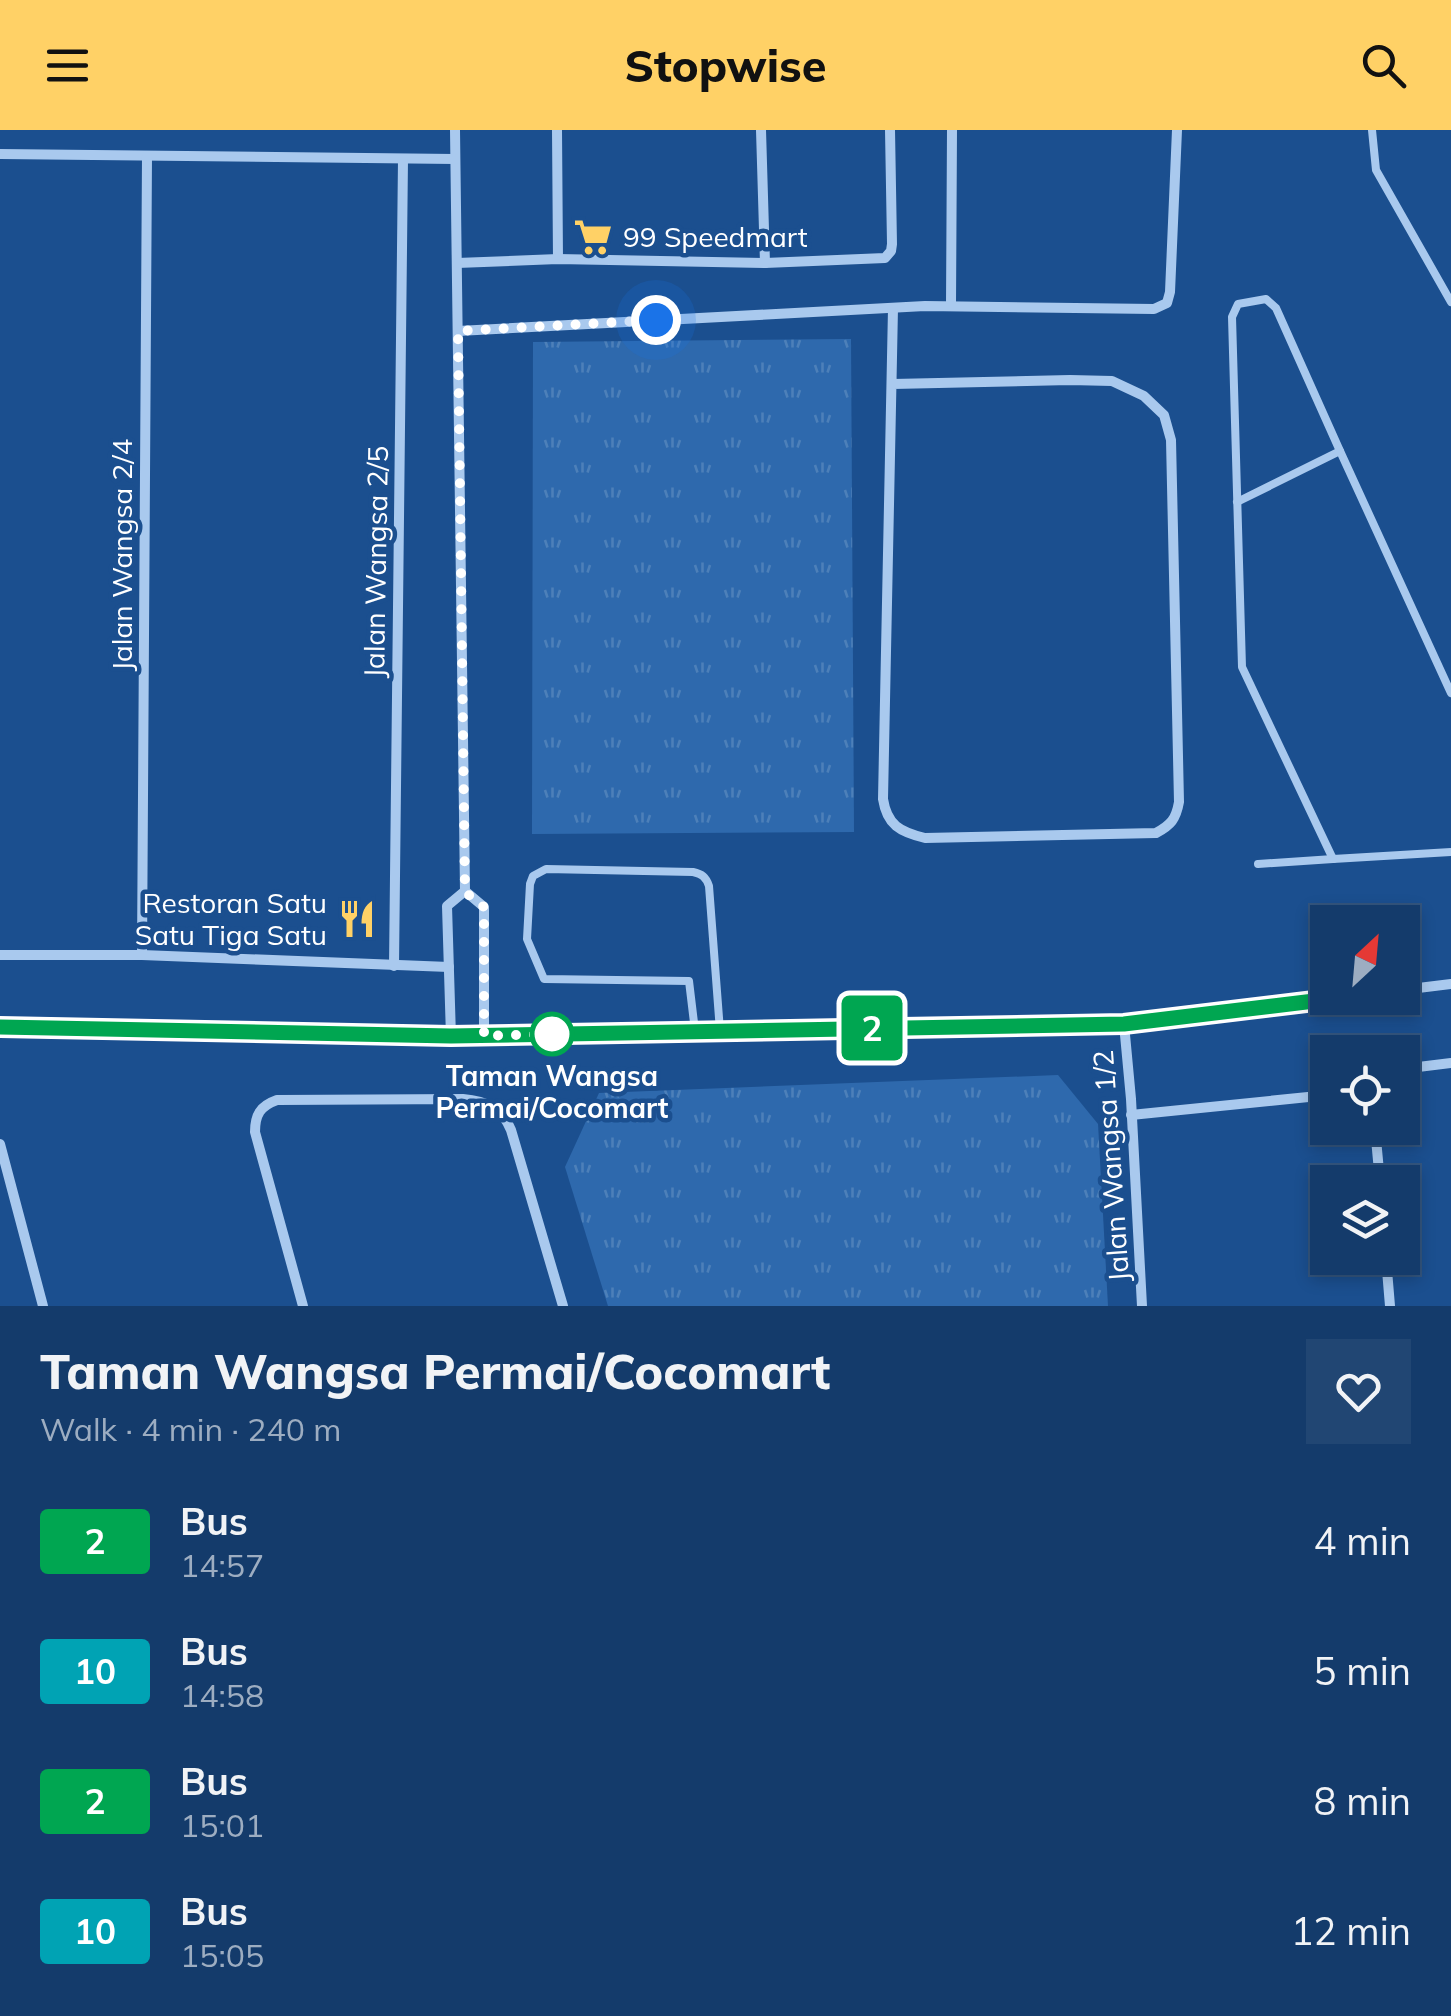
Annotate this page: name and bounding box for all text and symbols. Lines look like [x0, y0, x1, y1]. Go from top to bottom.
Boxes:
text: Stopwise [625, 37, 826, 93]
icon: menu [40, 38, 95, 93]
icon: search [1356, 38, 1411, 93]
supermarket icon: 99 Speedmart [572, 216, 614, 258]
place label: 99 Speedmart [623, 219, 808, 254]
your location [631, 295, 681, 345]
street label: Jalan Wangsa 2/4 [104, 439, 139, 671]
street label: Jalan Wangsa 2/5 [356, 445, 395, 678]
place label: Restoran Satu Satu Tiga Satu [135, 885, 327, 952]
restaurant icon: Restoran Satu Satu Tiga Satu [336, 898, 378, 940]
north arrow [1310, 905, 1420, 1015]
map controls [1310, 905, 1420, 1275]
line badge: 2 [840, 996, 904, 1060]
text: 2 [861, 1006, 883, 1050]
marker: Taman Wangsa Permai/Cocomart [531, 1013, 573, 1055]
button: locate [1310, 1035, 1420, 1145]
street label: Jalan Wangsa 1/2 [1085, 1049, 1136, 1283]
place label: Taman Wangsa Permai/Cocomart [436, 1058, 669, 1125]
button: layers [1310, 1165, 1420, 1275]
button: heart [1306, 1339, 1411, 1444]
text: Taman Wangsa Permai/Cocomart [40, 1341, 830, 1401]
text: Walk · 4 min · 240 m [40, 1409, 341, 1449]
text: Bus [180, 1497, 248, 1545]
text: 4 min [1314, 1517, 1411, 1565]
text: 2 [84, 1519, 106, 1563]
text: 14:57 [180, 1545, 264, 1585]
text: Bus [180, 1627, 248, 1675]
text: 5 min [1314, 1647, 1411, 1695]
text: 10 [74, 1649, 116, 1693]
text: 14:58 [180, 1675, 264, 1715]
text: Bus [180, 1757, 248, 1805]
text: 8 min [1314, 1777, 1411, 1825]
text: 2 [84, 1779, 106, 1823]
text: 15:01 [180, 1805, 264, 1845]
text: Bus [180, 1887, 248, 1935]
text: 12 min [1291, 1907, 1411, 1955]
text: 10 [74, 1909, 116, 1953]
text: 15:05 [180, 1935, 264, 1975]

